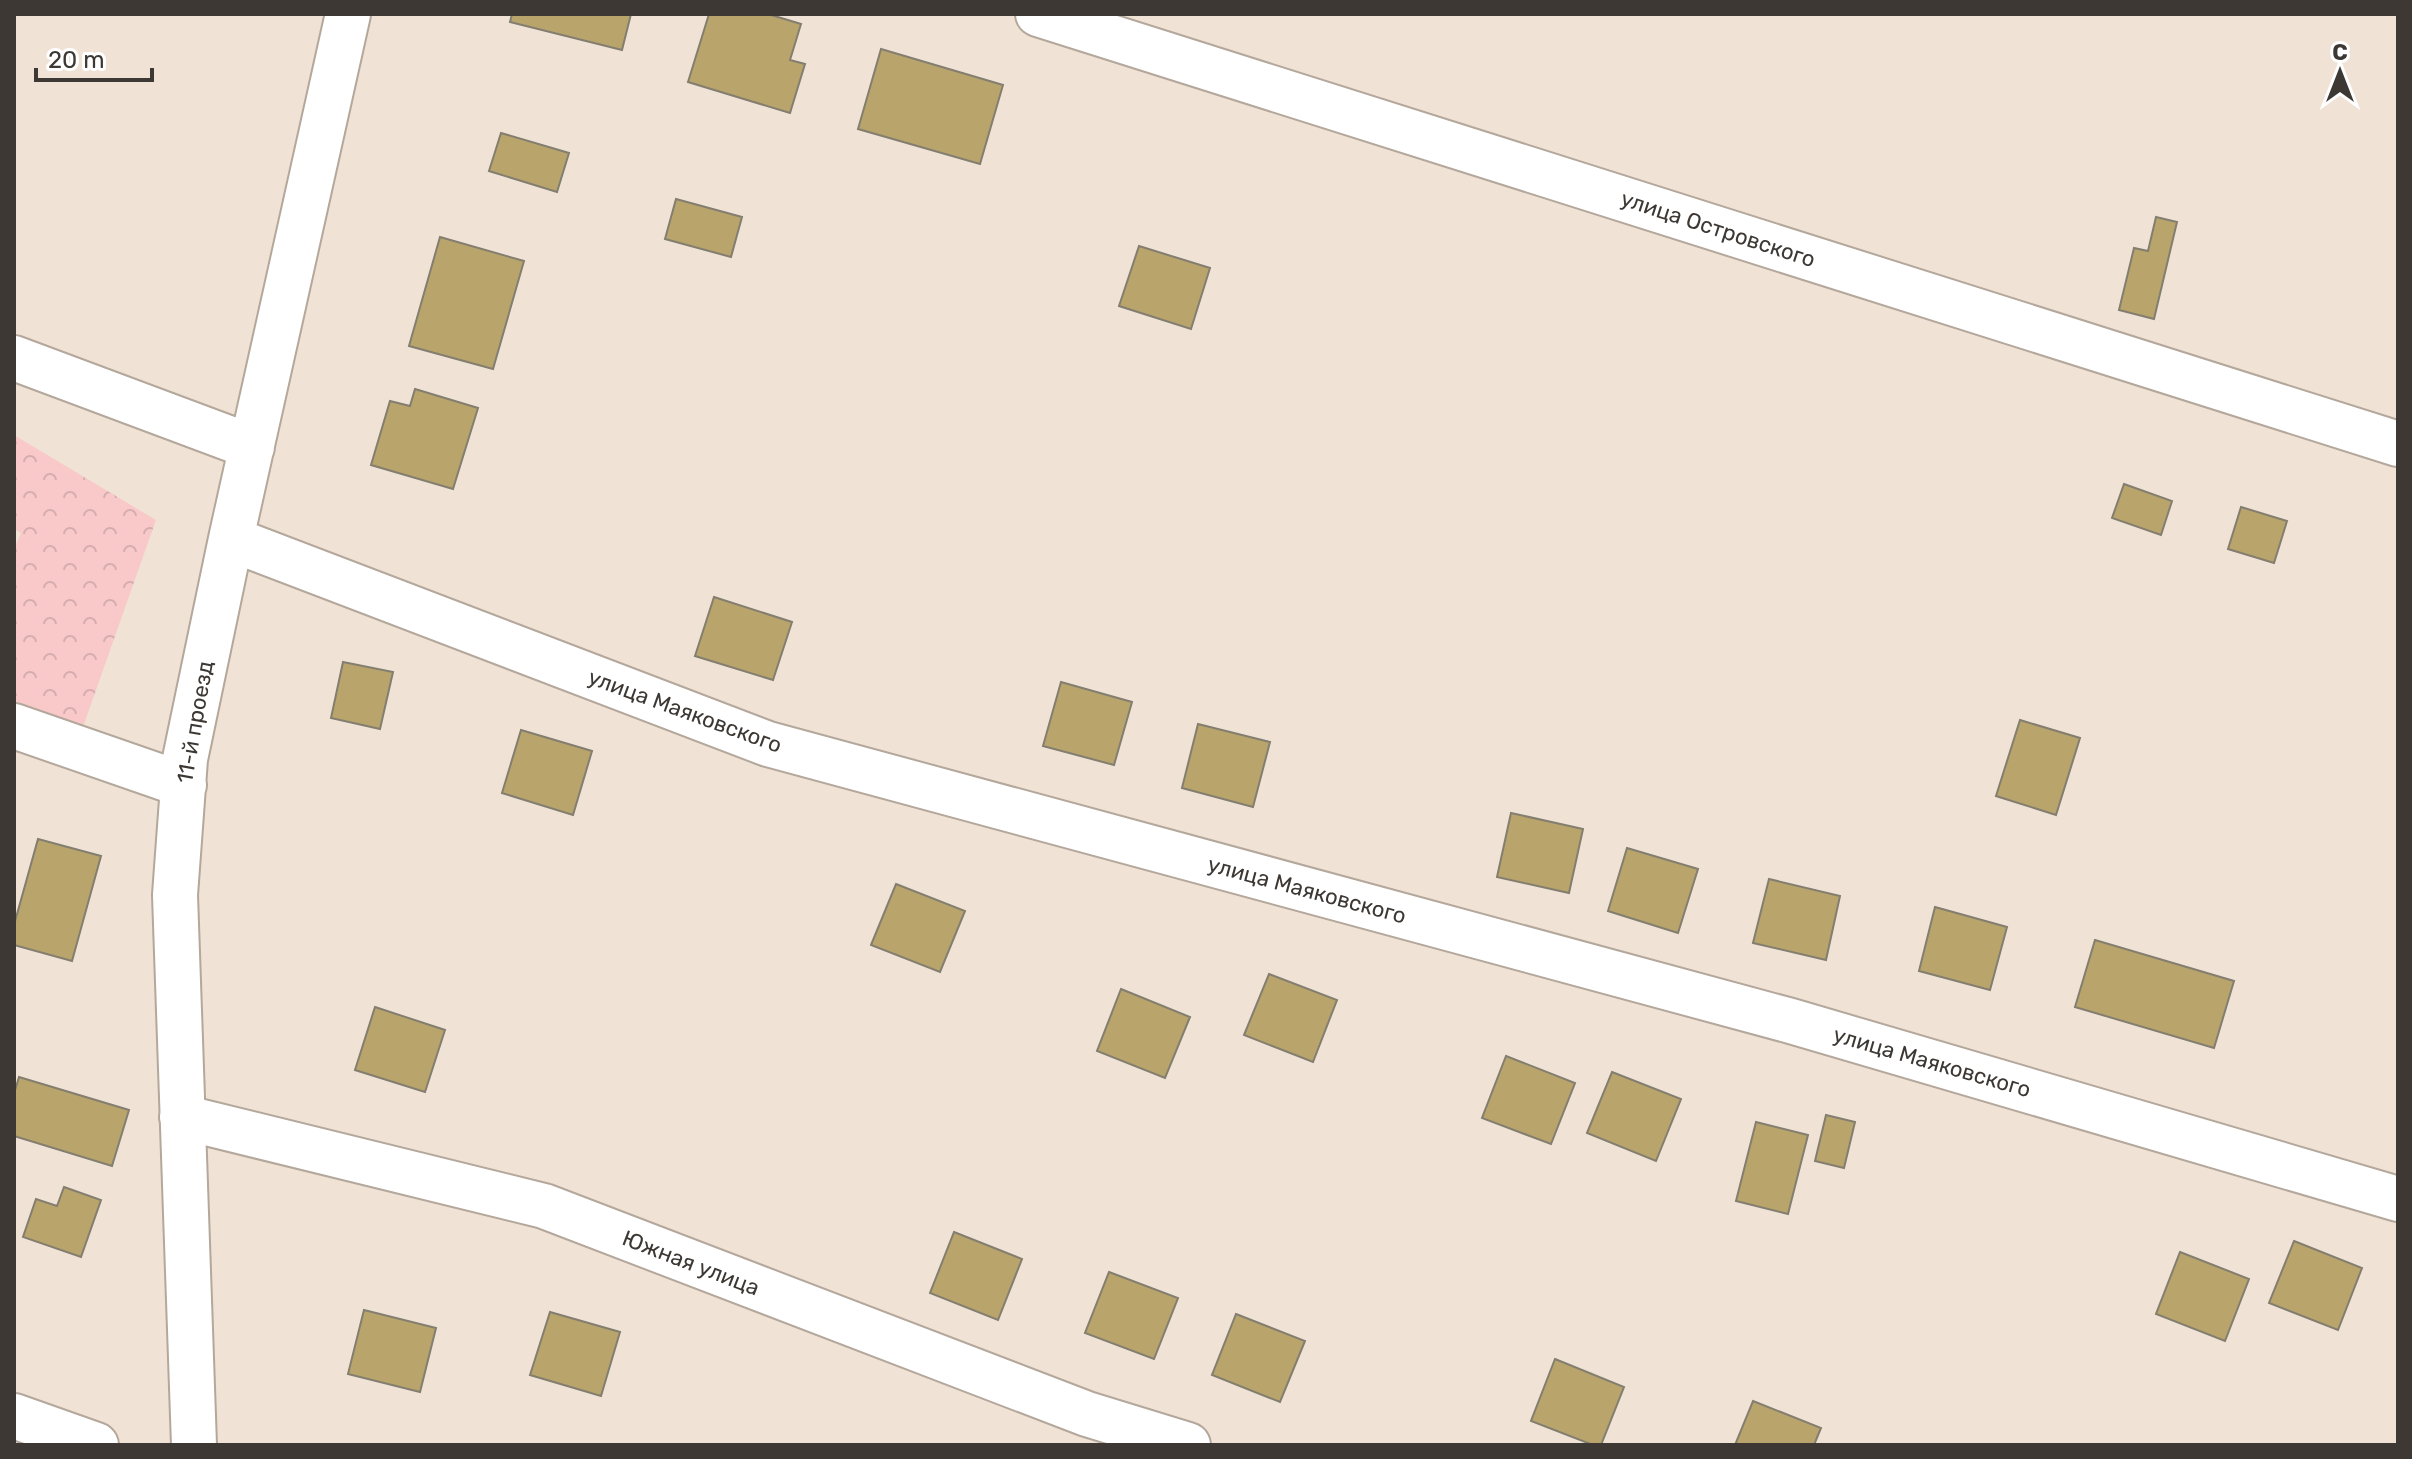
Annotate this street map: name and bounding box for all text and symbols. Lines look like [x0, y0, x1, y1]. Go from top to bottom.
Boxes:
scale bar [36, 32, 152, 82]
north arrow [2300, 32, 2380, 112]
text: С [2332, 39, 2348, 66]
text: 20 m [48, 46, 105, 74]
street label: улица Островского [1617, 185, 1819, 273]
street label: 11-й проезд [171, 659, 219, 785]
street label: улица Маяковского [584, 663, 786, 759]
street label: улица Маяковского [1205, 851, 1409, 929]
street label: улица Маяковского [1830, 1021, 2034, 1103]
street label: Южная улица [619, 1224, 763, 1302]

